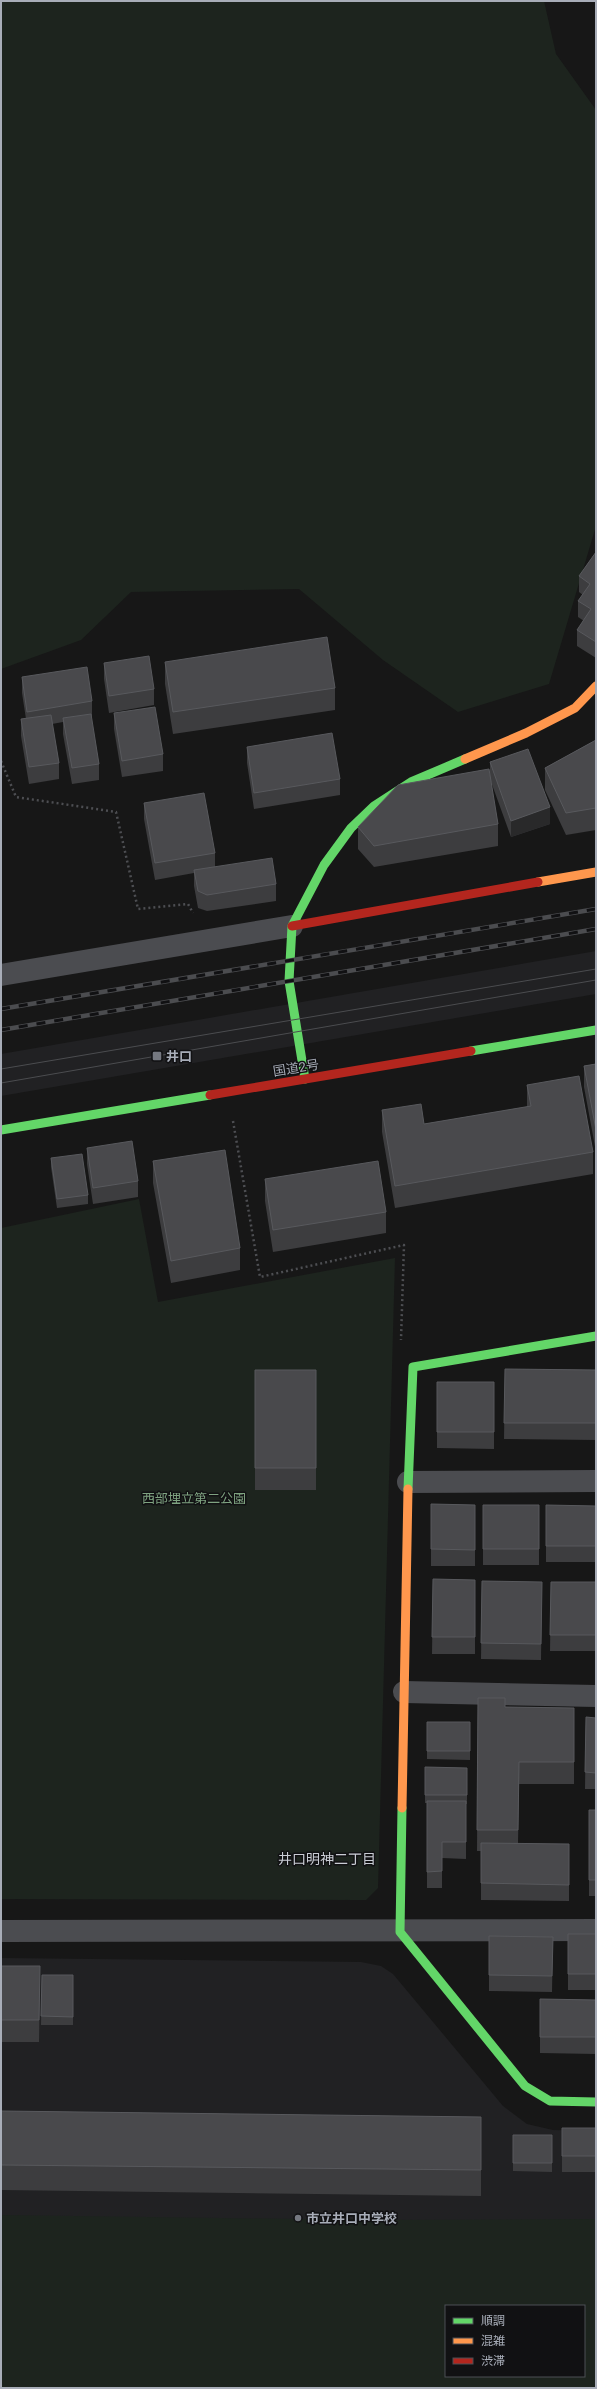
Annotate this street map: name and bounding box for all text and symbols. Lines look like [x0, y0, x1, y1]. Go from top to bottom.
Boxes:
place label: 井口 [166, 1049, 192, 1064]
marker: 井口 [151, 1050, 163, 1062]
street label: 国道2号 [272, 1057, 320, 1079]
park label: 西部埋立第二公園 [142, 1491, 246, 1506]
district label: 井口明神二丁目 [278, 1851, 376, 1867]
place label: 市立井口中学校 [306, 2211, 397, 2226]
marker: 市立井口中学校 [293, 2213, 303, 2223]
legend [445, 2305, 585, 2377]
text: 順調 [481, 2314, 505, 2328]
text: 混雑 [481, 2334, 505, 2348]
text: 渋滞 [481, 2354, 505, 2368]

